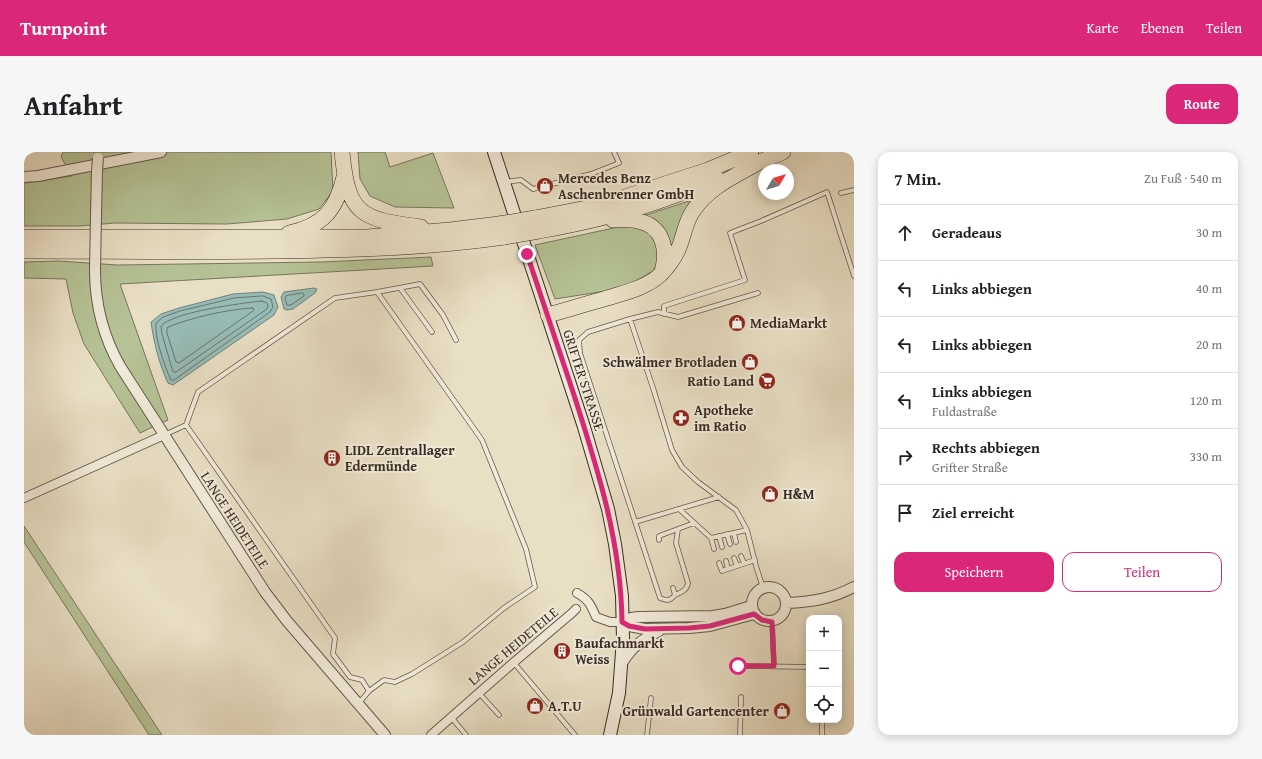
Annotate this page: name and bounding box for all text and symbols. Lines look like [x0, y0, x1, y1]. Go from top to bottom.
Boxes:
text: Turnpoint [20, 14, 107, 42]
text: Karte [1086, 18, 1119, 38]
text: Ebenen [1141, 18, 1184, 38]
text: Teilen [1206, 18, 1242, 38]
text: Anfahrt [24, 84, 123, 125]
button: Route [1166, 84, 1238, 124]
north arrow [758, 164, 794, 200]
text: 7 Min. [894, 166, 941, 191]
place label: Mercedes Benz Aschenbrenner GmbH [558, 168, 694, 204]
text: Zu Fuß · 540 m [1144, 169, 1222, 188]
shop icon: Mercedes Benz Aschenbrenner GmbH [535, 176, 555, 196]
icon: ahead [894, 222, 916, 244]
text: Geradeaus [932, 222, 1002, 243]
text: 30 m [1196, 223, 1222, 242]
route end [518, 245, 536, 263]
icon: left [894, 278, 916, 300]
text: Links abbiegen [932, 278, 1032, 299]
text: 40 m [1196, 279, 1222, 298]
shop icon: MediaMarkt [727, 313, 747, 333]
place label: MediaMarkt [750, 313, 828, 333]
street label: GRIFTER STRASSE [558, 327, 610, 433]
icon: left [894, 334, 916, 356]
text: Links abbiegen [932, 334, 1032, 355]
text: 20 m [1196, 335, 1222, 354]
place label: Schwälmer Brotladen [603, 352, 738, 372]
shop icon: Schwälmer Brotladen [740, 352, 760, 372]
place label: Ratio Land [687, 371, 754, 391]
supermarket icon: Ratio Land [757, 371, 777, 391]
text: Links abbiegen [932, 381, 1032, 402]
icon: left [894, 390, 916, 412]
text: 120 m [1190, 391, 1222, 410]
place label: Apotheke im Ratio [694, 400, 753, 436]
text: Fuldastraße [932, 402, 997, 421]
pharmacy icon: Apotheke im Ratio [671, 408, 691, 428]
text: Rechts abbiegen [932, 437, 1040, 458]
place label: LIDL Zentrallager Edermünde [345, 440, 455, 476]
icon: right [894, 446, 916, 468]
text: 330 m [1190, 447, 1222, 466]
building icon: LIDL Zentrallager Edermünde [322, 448, 342, 468]
text: Grifter Straße [932, 458, 1008, 477]
street label: LANGE HEIDETEILE [196, 467, 274, 573]
shop icon: H&M [760, 484, 780, 504]
place label: H&M [783, 484, 815, 504]
icon: arrive [894, 502, 916, 524]
text: Ziel erreicht [932, 502, 1014, 523]
button: Speichern [894, 552, 1054, 592]
button: Teilen [1062, 552, 1222, 592]
street label: LANGE HEIDETEILE [464, 602, 562, 690]
map controls [806, 615, 842, 723]
button: + [806, 615, 842, 651]
place label: Baufachmarkt Weiss [575, 633, 665, 669]
building icon: Baufachmarkt Weiss [552, 641, 572, 661]
button: − [806, 651, 842, 687]
route start [729, 657, 747, 675]
button: locate [806, 687, 842, 723]
shop icon: A.T.U [525, 696, 545, 716]
place label: A.T.U [548, 696, 582, 716]
place label: Grünwald Gartencenter [622, 701, 770, 721]
shop icon: Grünwald Gartencenter [772, 701, 792, 721]

